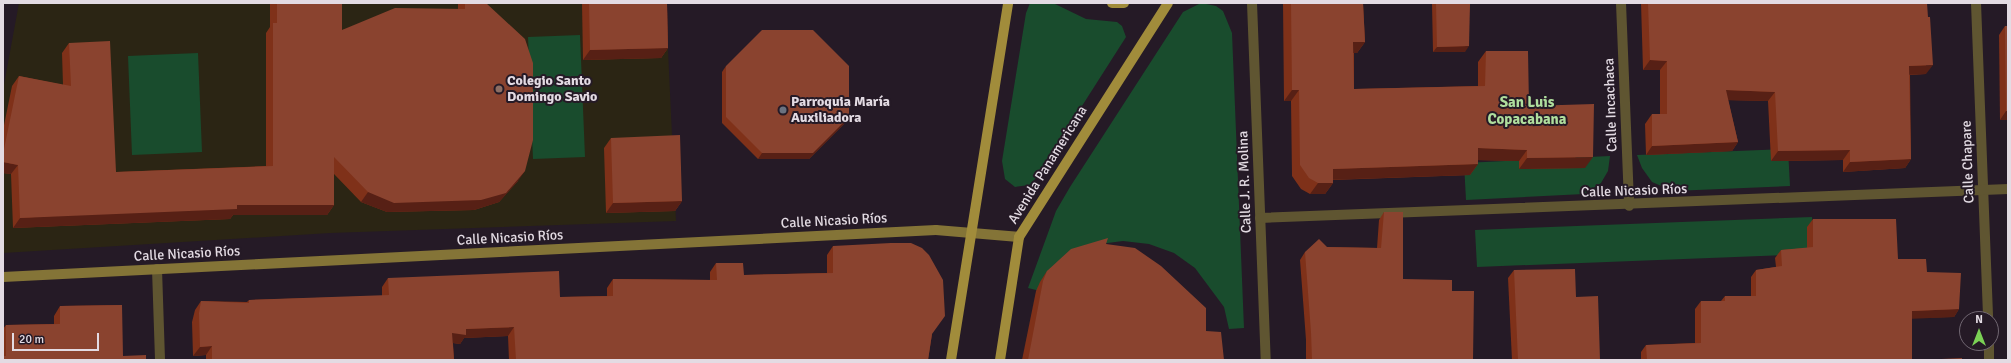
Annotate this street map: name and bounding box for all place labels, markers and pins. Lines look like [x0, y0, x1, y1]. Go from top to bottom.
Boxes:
place label: Colegio Santo Domingo Savio [507, 73, 597, 106]
marker: Colegio Santo Domingo Savio [494, 84, 504, 94]
place label: Parroquia María Auxiliadora [791, 94, 890, 126]
marker: Parroquia María Auxiliadora [778, 105, 788, 115]

